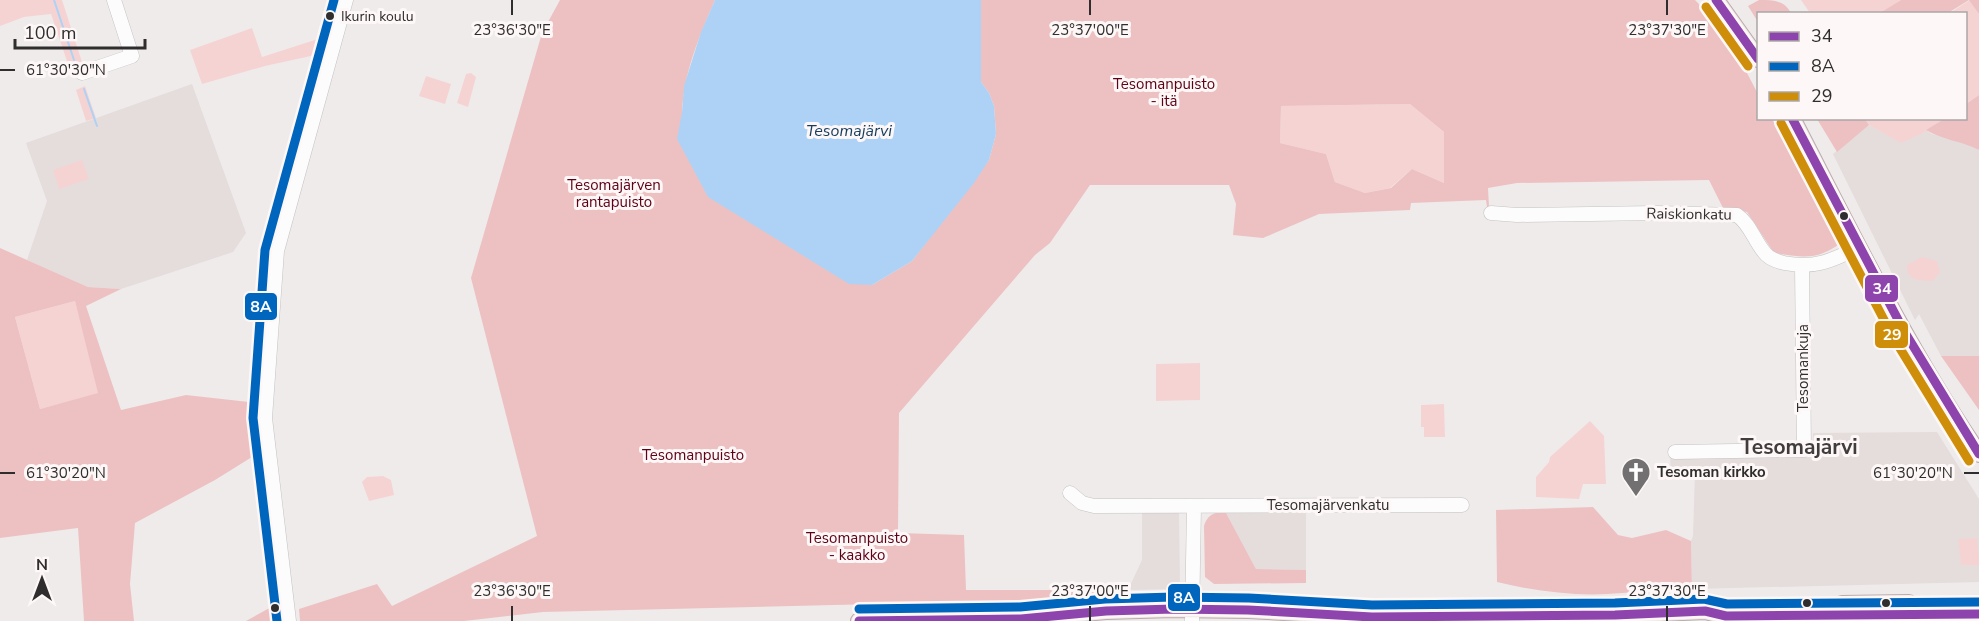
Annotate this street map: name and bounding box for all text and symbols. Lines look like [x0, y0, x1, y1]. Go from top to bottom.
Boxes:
place label: Ikurin koulu [341, 7, 414, 26]
marker: Ikurin koulu [324, 10, 336, 22]
scale bar [15, 12, 146, 50]
legend [1757, 12, 1967, 120]
text: 23°36'30"E [473, 20, 551, 40]
text: 23°37'00"E [1051, 20, 1129, 40]
text: 23°37'30"E [1628, 20, 1706, 40]
text: 100 m [24, 21, 76, 45]
text: 34 [1811, 24, 1833, 48]
text: 8A [1811, 54, 1835, 78]
text: 61°30'30"N [26, 60, 106, 80]
park label: Tesomanpuisto - itä [1113, 74, 1215, 111]
text: 29 [1811, 84, 1833, 108]
water label: Tesomajärvi [806, 120, 892, 142]
park label: Tesomajärven rantapuisto [567, 175, 661, 212]
street label: Raiskionkatu [1646, 203, 1732, 225]
unlabelled marker [1838, 210, 1850, 222]
line badge: 34 [1864, 274, 1899, 303]
text: 34 [1872, 278, 1892, 300]
line badge: 8A [244, 292, 278, 321]
text: 8A [250, 296, 272, 318]
line badge: 29 [1874, 320, 1909, 349]
street label: Tesomankuja [1793, 324, 1813, 412]
text: 29 [1882, 324, 1902, 346]
district label: Tesomajärvi [1740, 433, 1858, 461]
park label: Tesomanpuisto [642, 445, 744, 465]
church icon: Tesoman kirkko [1620, 456, 1652, 498]
place label: Tesoman kirkko [1657, 462, 1766, 482]
text: 61°30'20"N [26, 463, 106, 483]
text: 61°30'20"N [1873, 463, 1953, 483]
street label: Tesomajärvenkatu [1267, 495, 1389, 515]
park label: Tesomanpuisto - kaakko [806, 528, 908, 565]
north arrow [12, 549, 72, 609]
text: N [36, 554, 48, 576]
text: 23°36'30"E [473, 581, 551, 601]
text: 23°37'00"E [1051, 581, 1129, 601]
text: 23°37'30"E [1628, 581, 1706, 601]
line badge: 8A [1167, 583, 1201, 612]
text: 8A [1173, 587, 1195, 609]
unlabelled marker [1801, 597, 1813, 609]
unlabelled marker [1880, 597, 1892, 609]
unlabelled marker [269, 602, 281, 614]

